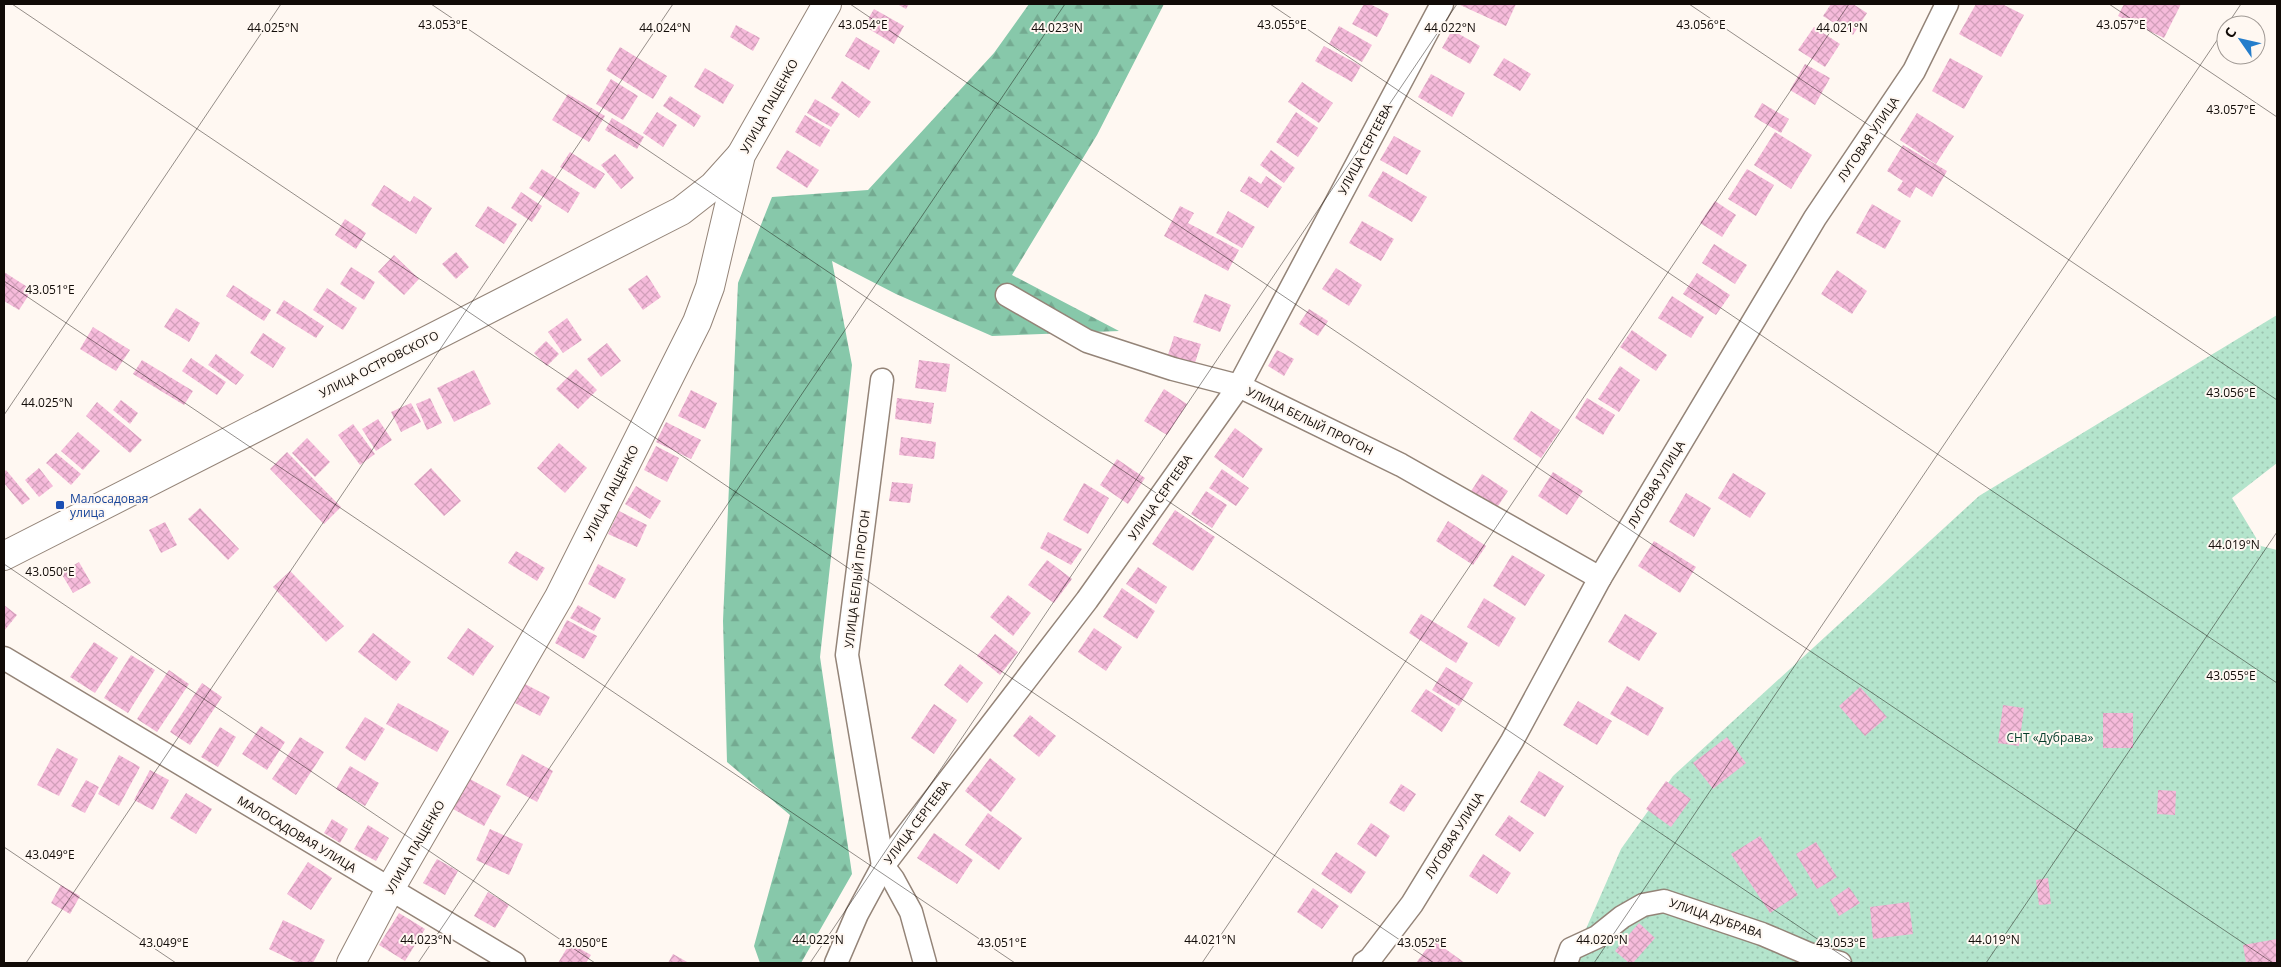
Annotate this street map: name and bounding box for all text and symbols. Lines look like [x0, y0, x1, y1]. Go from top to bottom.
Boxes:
north arrow [2216, 15, 2266, 65]
text: 43.053°E [418, 16, 468, 33]
text: 43.054°E [838, 16, 888, 33]
text: 43.055°E [1257, 16, 1307, 33]
text: 43.056°E [1676, 16, 1726, 33]
text: 43.057°E [2096, 16, 2146, 33]
text: 44.025°N [247, 19, 299, 36]
text: 44.024°N [639, 19, 691, 36]
text: 44.023°N [1031, 19, 1083, 36]
text: 44.022°N [1424, 19, 1476, 36]
text: 44.021°N [1816, 19, 1868, 36]
text: С [2219, 23, 2240, 41]
street label: УЛИЦА ПАЩЕНКО [736, 56, 802, 156]
street label: ЛУГОВАЯ УЛИЦА [1833, 93, 1903, 185]
street label: УЛИЦА СЕРГЕЕВА [1334, 100, 1396, 198]
text: 43.057°E [2206, 101, 2256, 118]
text: 43.051°E [25, 281, 75, 298]
street label: УЛИЦА ОСТРОВСКОГО [316, 326, 442, 402]
street label: УЛИЦА БЕЛЫЙ ПРОГОН [1244, 383, 1376, 459]
text: 43.056°E [2206, 384, 2256, 401]
text: 44.025°N [21, 394, 73, 411]
street label: ЛУГОВАЯ УЛИЦА [1623, 437, 1689, 531]
street label: УЛИЦА ПАЩЕНКО [579, 442, 643, 544]
street label: УЛИЦА СЕРГЕЕВА [1124, 450, 1196, 543]
place label: Малосадовая улица [70, 490, 148, 521]
marker: Малосадовая улица [54, 499, 66, 511]
street label: УЛИЦА БЕЛЫЙ ПРОГОН [840, 509, 874, 649]
text: 44.019°N [2208, 536, 2260, 553]
text: 43.050°E [25, 563, 75, 580]
text: 43.055°E [2206, 667, 2256, 684]
park label: СНТ «Дубрава» [2007, 729, 2094, 746]
street label: УЛИЦА СЕРГЕЕВА [880, 776, 954, 867]
street label: ЛУГОВАЯ УЛИЦА [1421, 788, 1488, 881]
street label: МАЛОСАДОВАЯ УЛИЦА [234, 792, 360, 877]
street label: УЛИЦА ПАЩЕНКО [381, 797, 449, 897]
text: 43.049°E [25, 846, 75, 863]
street label: УЛИЦА ДУБРАВА [1667, 894, 1765, 942]
text: 44.023°N [400, 931, 452, 948]
text: 44.022°N [792, 931, 844, 948]
text: 44.021°N [1184, 931, 1236, 948]
text: 44.020°N [1576, 931, 1628, 948]
text: 44.019°N [1968, 931, 2020, 948]
text: 43.049°E [139, 934, 189, 951]
text: 43.050°E [558, 934, 608, 951]
text: 43.051°E [977, 934, 1027, 951]
text: 43.052°E [1397, 934, 1447, 951]
text: 43.053°E [1816, 934, 1866, 951]

